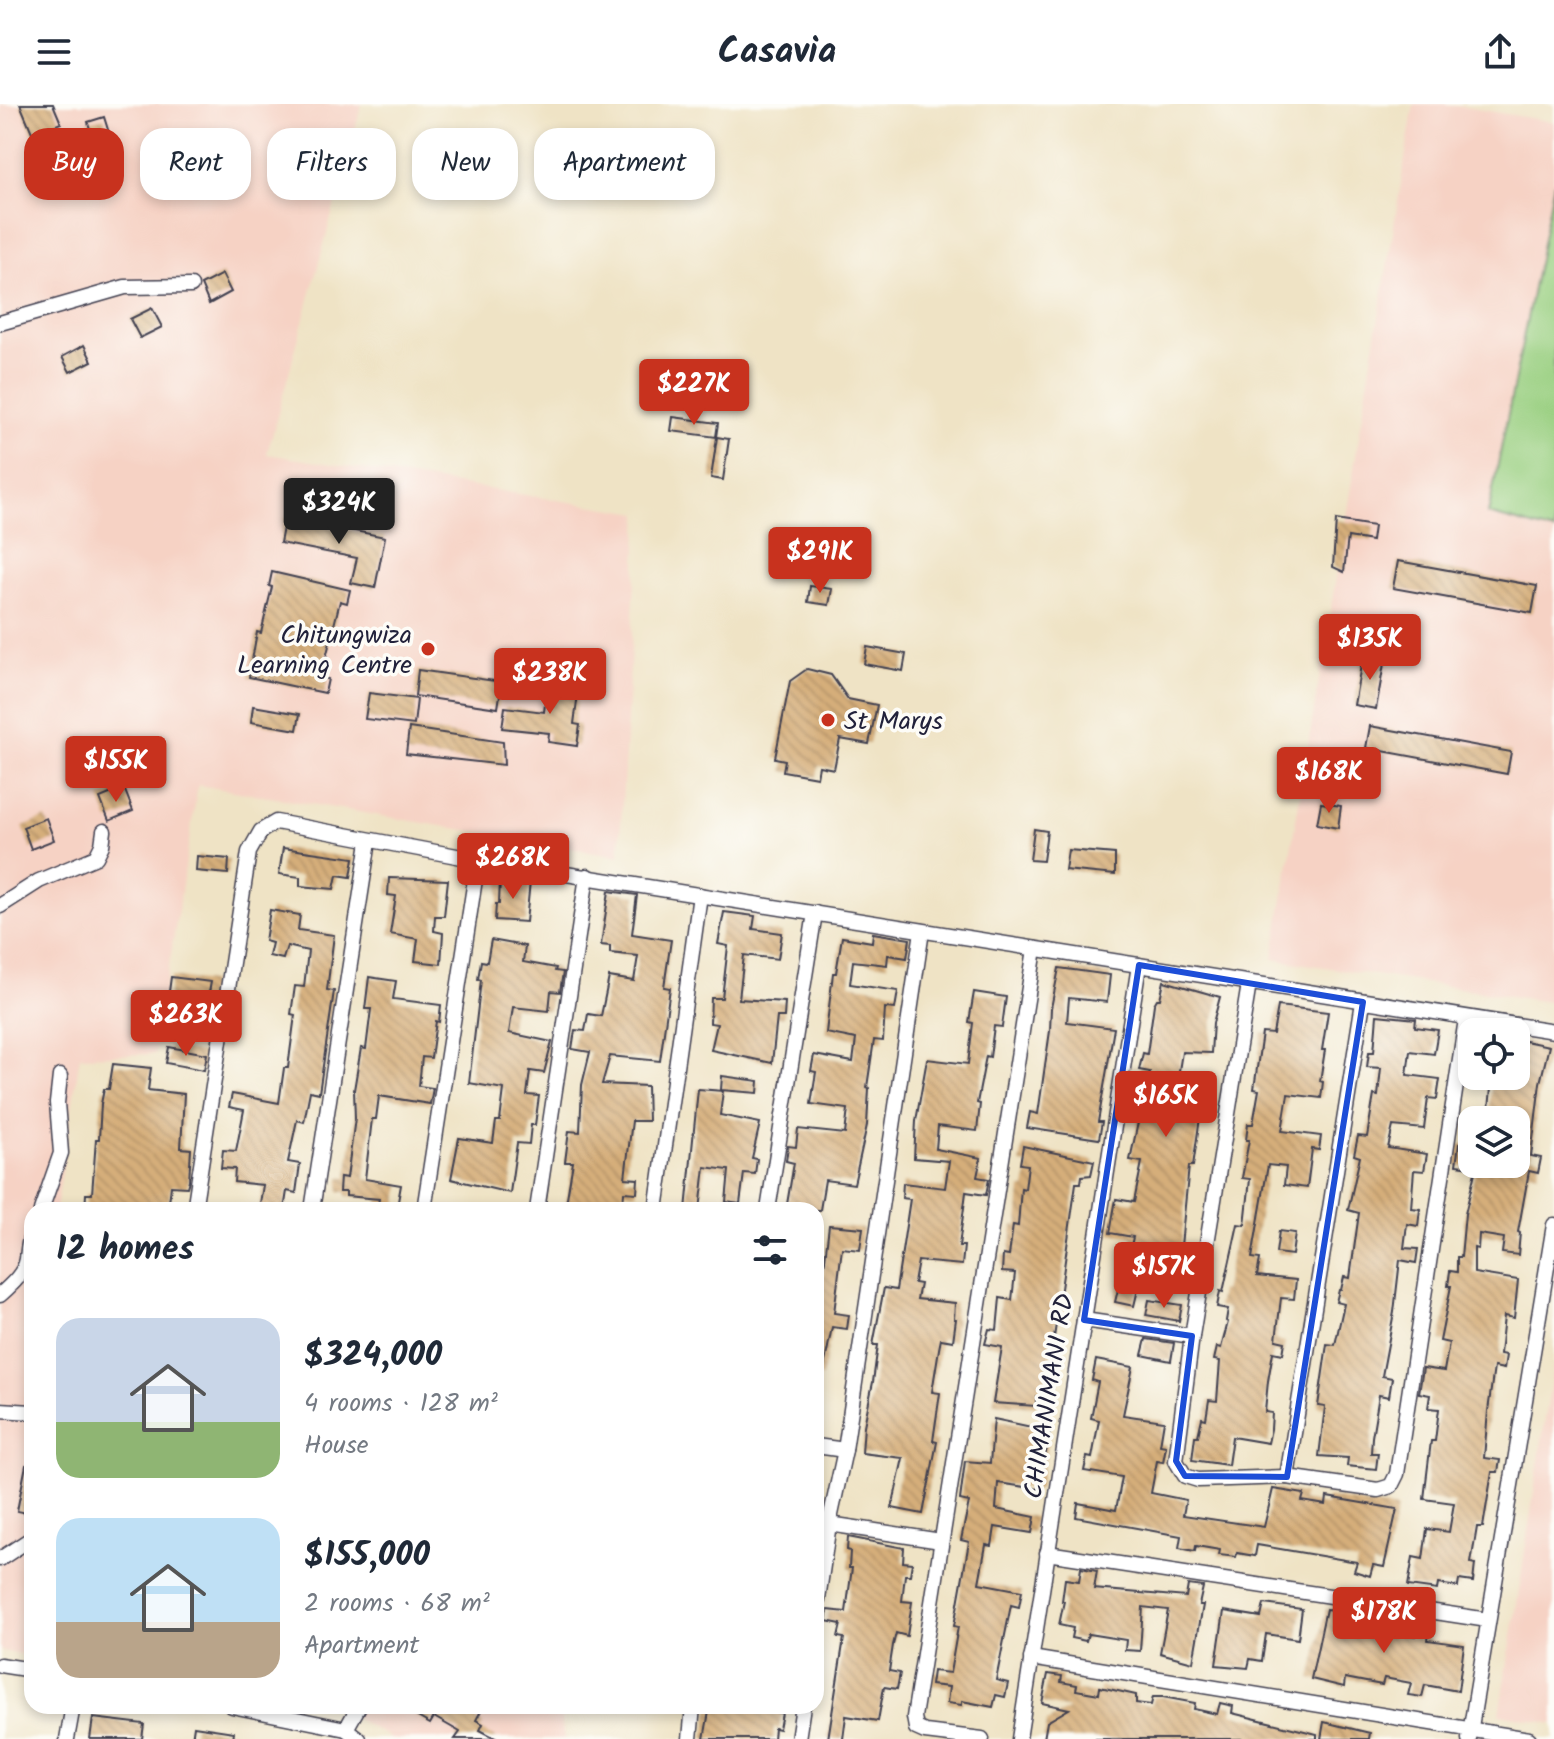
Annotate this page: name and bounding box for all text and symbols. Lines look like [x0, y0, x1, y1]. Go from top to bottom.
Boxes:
text: Casavia [718, 24, 836, 81]
icon: menu [32, 30, 76, 74]
icon: share [1478, 30, 1522, 74]
chip: Buy [24, 128, 124, 200]
chip: Rent [140, 128, 251, 200]
chip: Filters [267, 128, 396, 200]
chip: New [412, 128, 518, 200]
chip: Apartment [534, 128, 715, 200]
pin: $227K [638, 359, 750, 427]
text: $227K [657, 364, 731, 406]
pin: $324K [283, 478, 395, 546]
text: $324K [302, 483, 376, 525]
pin: $291K [764, 527, 876, 595]
text: $291K [786, 532, 854, 574]
pin: $135K [1314, 614, 1426, 682]
place label: Chitungwiza Learning Centre [237, 615, 412, 687]
text: $135K [1337, 619, 1403, 661]
marker: Chitungwiza Learning Centre [419, 640, 437, 658]
pin: $238K [494, 648, 606, 716]
text: $238K [512, 653, 588, 695]
place label: St Marys [844, 701, 943, 743]
marker: St Marys [819, 711, 837, 729]
pin: $155K [60, 736, 172, 804]
text: $155K [83, 741, 149, 783]
pin: $168K [1273, 747, 1385, 815]
text: $168K [1295, 752, 1363, 794]
pin: $268K [457, 833, 569, 901]
text: $268K [475, 838, 551, 880]
pin: $263K [130, 990, 242, 1058]
text: $263K [149, 995, 223, 1037]
map controls [1458, 1018, 1530, 1178]
button: locate [1458, 1018, 1530, 1090]
pin: $165K [1110, 1071, 1222, 1139]
text: $165K [1133, 1076, 1199, 1118]
button: layers [1458, 1106, 1530, 1178]
text: 12 homes [56, 1223, 194, 1277]
icon: filters [748, 1228, 792, 1272]
pin: $157K [1108, 1242, 1220, 1310]
text: $157K [1132, 1247, 1196, 1289]
street label: CHIMANIMANI RD [1013, 1291, 1087, 1502]
text: $324,000 [304, 1329, 442, 1383]
icon: home [120, 1350, 216, 1446]
text: 4 rooms · 128 m² [304, 1383, 498, 1425]
text: House [304, 1425, 368, 1467]
text: $155,000 [304, 1529, 430, 1583]
icon: home [120, 1550, 216, 1646]
text: 2 rooms · 68 m² [304, 1583, 490, 1625]
pin: $178K [1328, 1587, 1440, 1655]
text: $178K [1351, 1592, 1417, 1634]
text: Apartment [304, 1625, 419, 1667]

